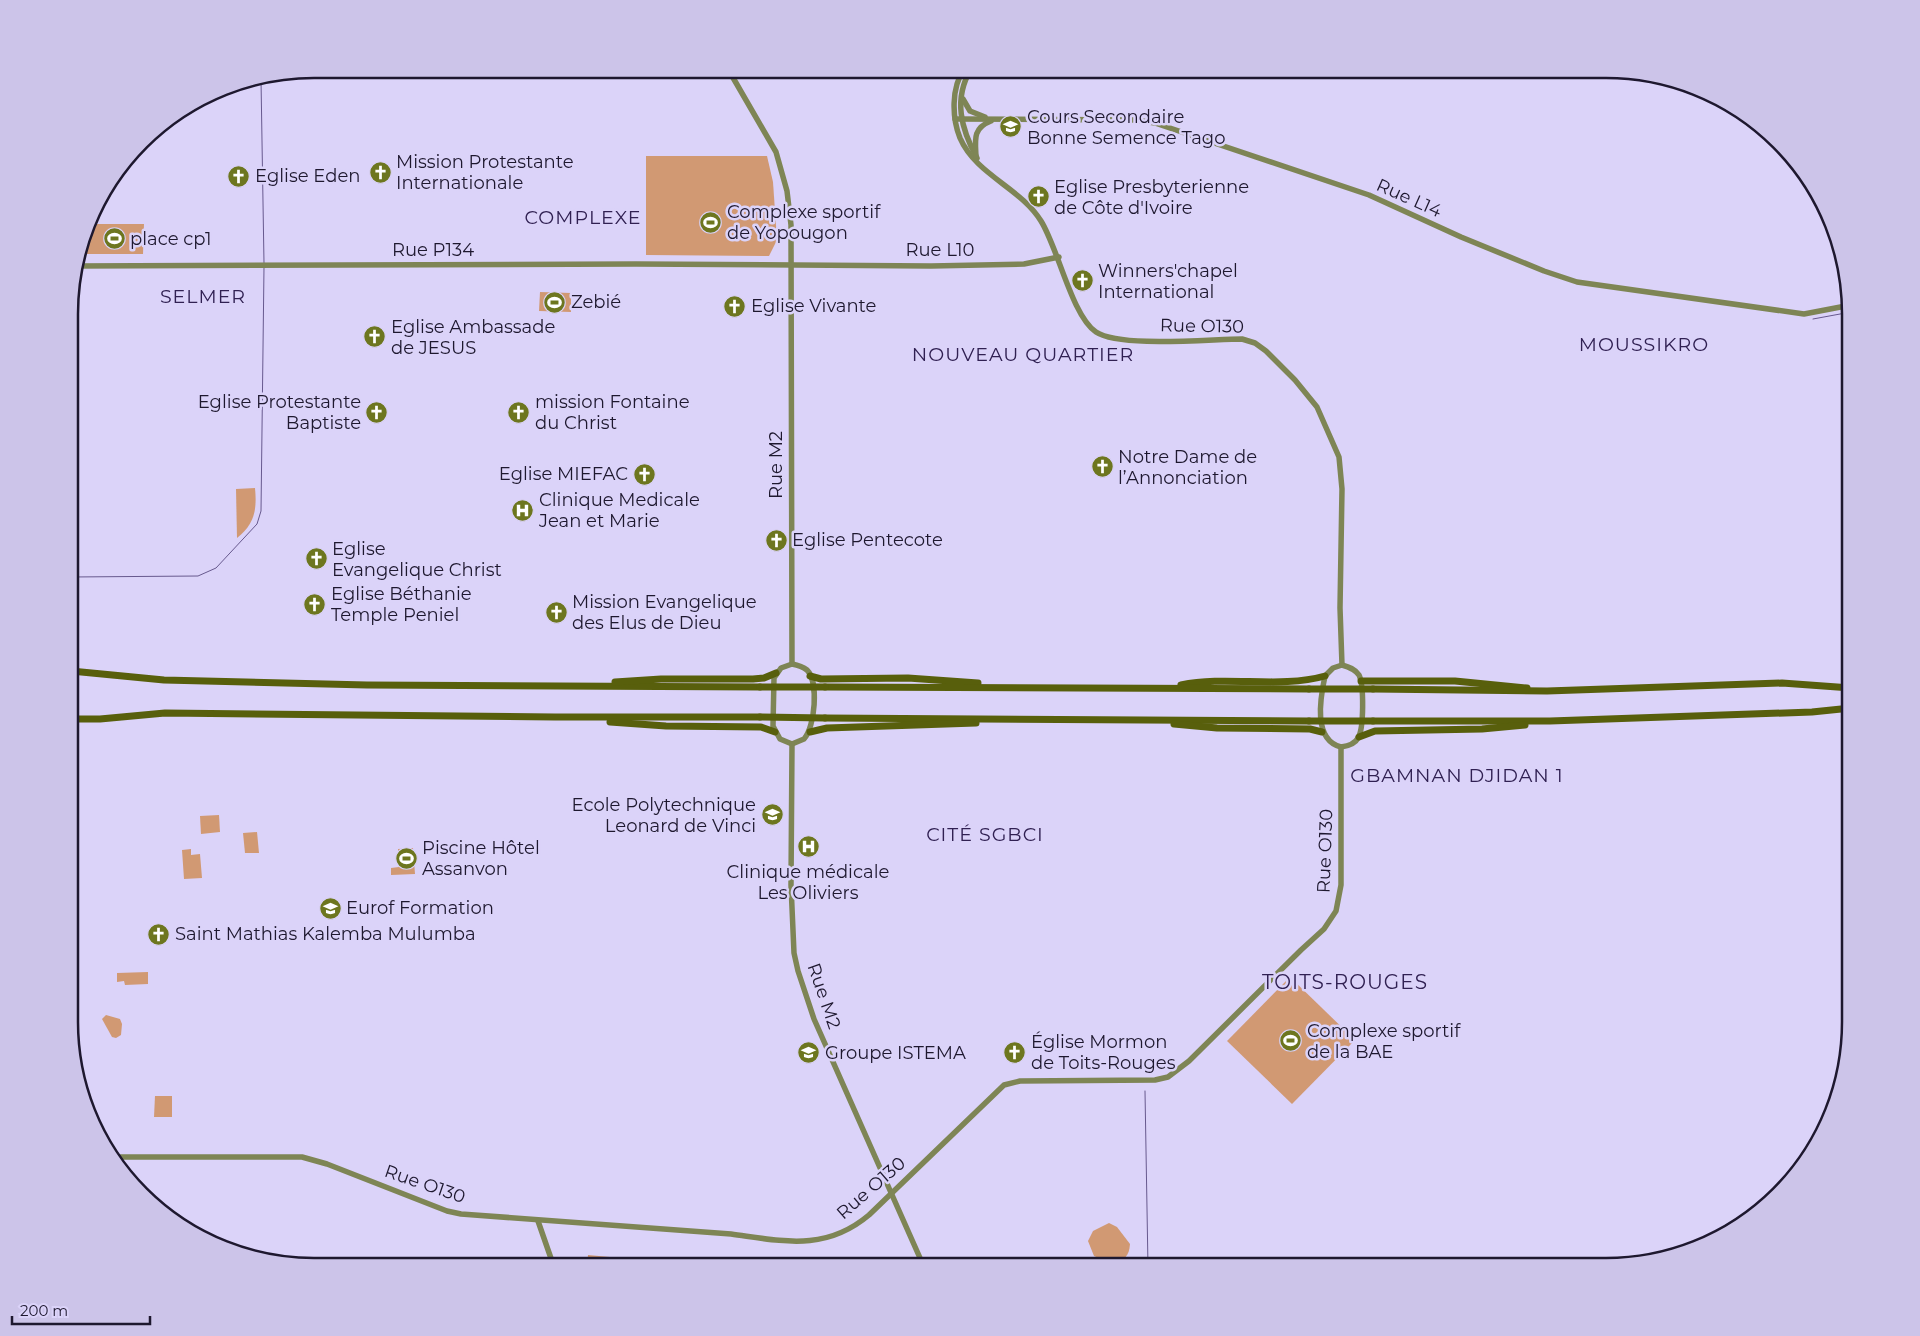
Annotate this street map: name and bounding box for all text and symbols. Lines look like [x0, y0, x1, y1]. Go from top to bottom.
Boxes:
place label: Cours Secondaire Bonne Semence Tago [1027, 106, 1225, 149]
school or university icon: Cours Secondaire Bonne Semence Tago [999, 115, 1023, 139]
place label: Mission Protestante Internationale [396, 151, 574, 194]
church icon: Mission Protestante Internationale [368, 160, 392, 184]
church icon: Eglise Eden [227, 164, 251, 188]
place label: Eglise Eden [255, 165, 360, 187]
street label: Rue L14 [1373, 174, 1445, 222]
place label: Eglise Presbyterienne de Côte d'Ivoire [1054, 176, 1249, 219]
church icon: Eglise Presbyterienne de Côte d'Ivoire [1026, 185, 1050, 209]
place label: Complexe sportif de Yopougon [727, 201, 881, 244]
district label: COMPLEXE [525, 206, 641, 229]
sports icon: Complexe sportif de Yopougon [699, 210, 723, 234]
sports icon: place cp1 [102, 227, 126, 251]
place label: place cp1 [130, 228, 212, 250]
street label: Rue P134 [392, 239, 474, 261]
street label: Rue L10 [905, 239, 975, 261]
place label: Winners'chapel International [1098, 260, 1238, 303]
church icon: Winners'chapel International [1070, 269, 1094, 293]
district label: SELMER [160, 285, 246, 308]
sports icon: Zebié [543, 290, 567, 314]
place label: Zebié [571, 291, 621, 313]
church icon: Eglise Vivante [723, 294, 747, 318]
place label: Eglise Vivante [751, 295, 877, 317]
street label: Rue O130 [1160, 314, 1244, 338]
place label: Eglise Ambassade de JESUS [391, 316, 555, 359]
church icon: Eglise Ambassade de JESUS [363, 325, 387, 349]
district label: MOUSSIKRO [1579, 333, 1709, 356]
district label: NOUVEAU QUARTIER [912, 343, 1134, 366]
place label: Eglise Protestante Baptiste [198, 391, 361, 434]
place label: mission Fontaine du Christ [535, 391, 690, 434]
church icon: Eglise Protestante Baptiste [365, 400, 389, 424]
church icon: mission Fontaine du Christ [507, 400, 531, 424]
street label: Rue M2 [765, 431, 787, 499]
place label: Notre Dame de l’Annonciation [1118, 446, 1257, 489]
church icon: Notre Dame de l’Annonciation [1090, 455, 1114, 479]
church icon: Eglise MIEFAC [632, 462, 656, 486]
place label: Eglise MIEFAC [499, 463, 628, 485]
place label: Clinique Medicale Jean et Marie [538, 489, 700, 532]
hospital icon: Clinique Medicale Jean et Marie [511, 498, 535, 522]
church icon: Eglise Pentecote [764, 528, 788, 552]
place label: Eglise Pentecote [792, 529, 943, 551]
place label: Eglise Evangelique Christ [332, 538, 502, 581]
church icon: Eglise Evangelique Christ [304, 547, 328, 571]
place label: Eglise Béthanie Temple Peniel [331, 583, 472, 626]
place label: Mission Evangelique des Elus de Dieu [572, 591, 757, 634]
church icon: Eglise Béthanie Temple Peniel [303, 592, 327, 616]
church icon: Mission Evangelique des Elus de Dieu [544, 600, 568, 624]
district label: GBAMNAN DJIDAN 1 [1350, 764, 1564, 787]
place label: Ecole Polytechnique Leonard de Vinci [572, 794, 756, 837]
school or university icon: Ecole Polytechnique Leonard de Vinci [760, 803, 784, 827]
street label: Rue O130 [1313, 809, 1337, 893]
district label: CITÉ SGBCI [926, 823, 1044, 846]
hospital icon: Clinique médicale Les Oliviers [796, 835, 820, 859]
place label: Piscine Hôtel Assanvon [422, 837, 540, 880]
sports icon: Piscine Hôtel Assanvon [394, 846, 418, 870]
place label: Clinique médicale Les Oliviers [727, 861, 890, 904]
school or university icon: Eurof Formation [318, 896, 342, 920]
place label: Eurof Formation [346, 897, 494, 919]
church icon: Saint Mathias Kalemba Mulumba [147, 922, 171, 946]
place label: Saint Mathias Kalemba Mulumba [175, 923, 476, 945]
street label: Rue M2 [803, 960, 845, 1032]
district label: TOITS-ROUGES [1262, 970, 1428, 994]
place label: Complexe sportif de la BAE [1307, 1020, 1461, 1063]
sports icon: Complexe sportif de la BAE [1279, 1029, 1303, 1053]
place label: Église Mormon de Toits-Rouges [1031, 1031, 1176, 1074]
church icon: Église Mormon de Toits-Rouges [1003, 1040, 1027, 1064]
school or university icon: Groupe ISTEMA [797, 1041, 821, 1065]
place label: Groupe ISTEMA [825, 1042, 966, 1064]
street label: Rue O130 [832, 1152, 910, 1224]
street label: Rue O130 [382, 1160, 468, 1208]
scale bar [12, 1294, 150, 1326]
text: 200 m [20, 1301, 68, 1320]

